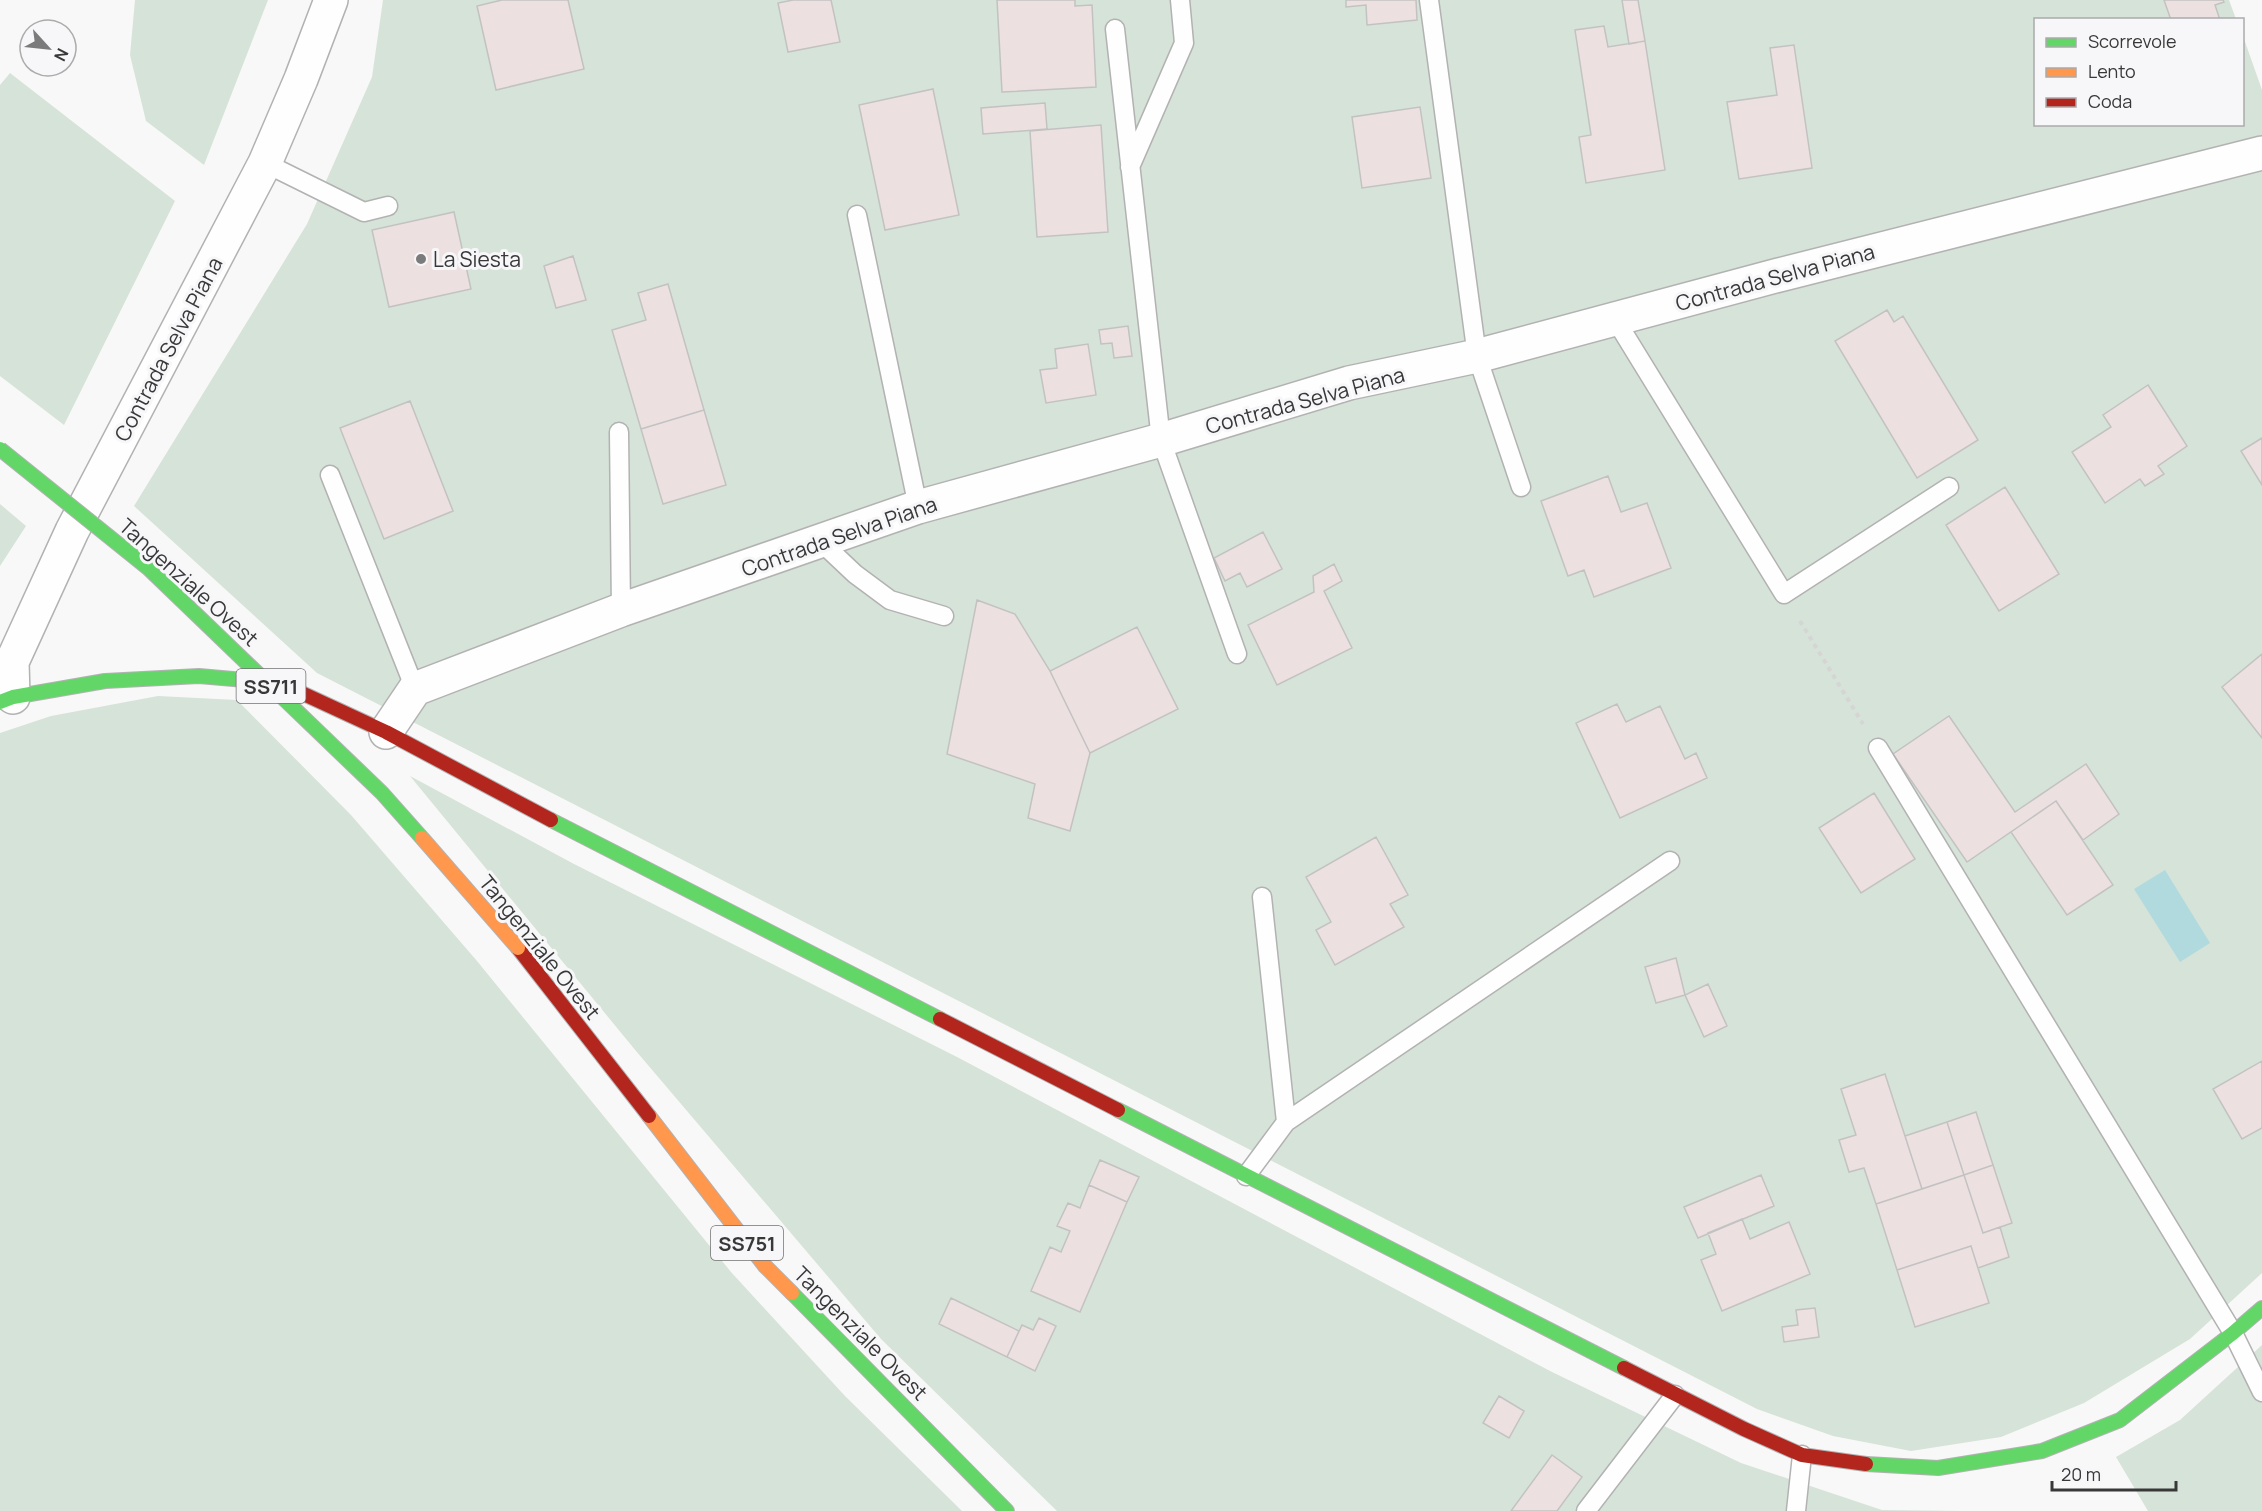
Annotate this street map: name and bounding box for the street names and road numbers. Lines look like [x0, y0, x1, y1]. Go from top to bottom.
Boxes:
street label: Contrada Selva Piana [1672, 237, 1878, 317]
street label: Contrada Selva Piana [108, 252, 228, 446]
street label: Contrada Selva Piana [1202, 360, 1408, 440]
street label: Contrada Selva Piana [738, 489, 940, 583]
street label: Tangenziale Ovest [113, 512, 265, 652]
road number: SS711 [236, 669, 306, 703]
street label: Tangenziale Ovest [473, 869, 607, 1025]
road number: SS751 [711, 1226, 783, 1260]
street label: Tangenziale Ovest [788, 1260, 934, 1406]

